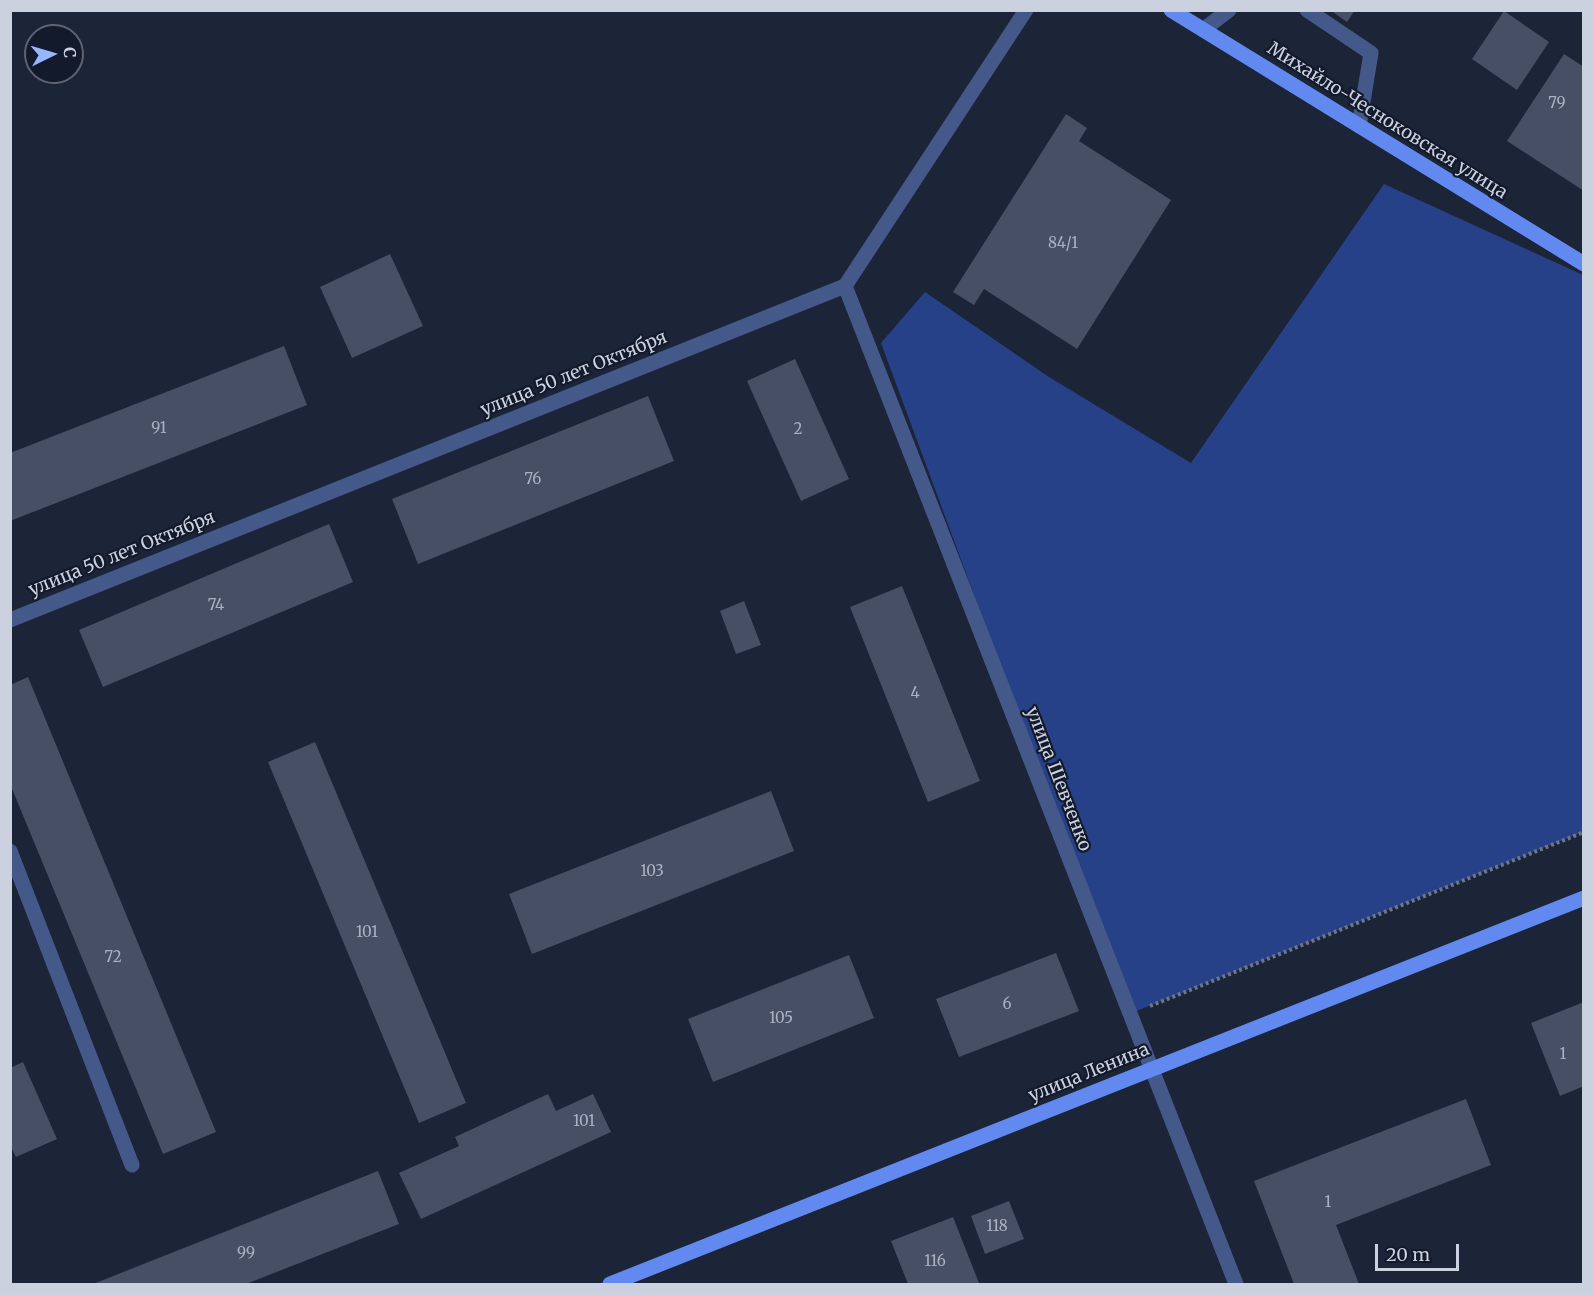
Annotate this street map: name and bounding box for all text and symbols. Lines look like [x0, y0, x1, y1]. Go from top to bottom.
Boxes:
north arrow [24, 24, 84, 84]
street label: Михайло-Чесноковская улица [1263, 38, 1511, 204]
text: С [60, 46, 80, 59]
house number: 79 [1548, 95, 1566, 113]
house number: 84/1 [1048, 235, 1078, 253]
street label: улица 50 лет Октября [478, 327, 670, 421]
house number: 91 [151, 420, 167, 438]
house number: 2 [794, 421, 802, 439]
house number: 76 [525, 471, 541, 489]
street label: улица 50 лет Октября [26, 507, 218, 601]
house number: 74 [208, 597, 224, 615]
house number: 4 [910, 685, 920, 703]
street label: улица Шевченко [1021, 704, 1095, 854]
house number: 103 [640, 863, 664, 881]
house number: 101 [356, 924, 378, 942]
house number: 72 [104, 949, 122, 967]
house number: 6 [1002, 996, 1012, 1014]
house number: 105 [769, 1010, 793, 1028]
street label: улица Ленина [1026, 1039, 1152, 1107]
house number: 1 [1560, 1046, 1566, 1064]
house number: 101 [573, 1113, 595, 1131]
house number: 1 [1325, 1194, 1331, 1212]
house number: 118 [986, 1218, 1008, 1236]
scale bar [1378, 1232, 1462, 1270]
text: 20 m [1386, 1243, 1430, 1266]
house number: 99 [237, 1245, 255, 1263]
house number: 116 [924, 1253, 946, 1271]

